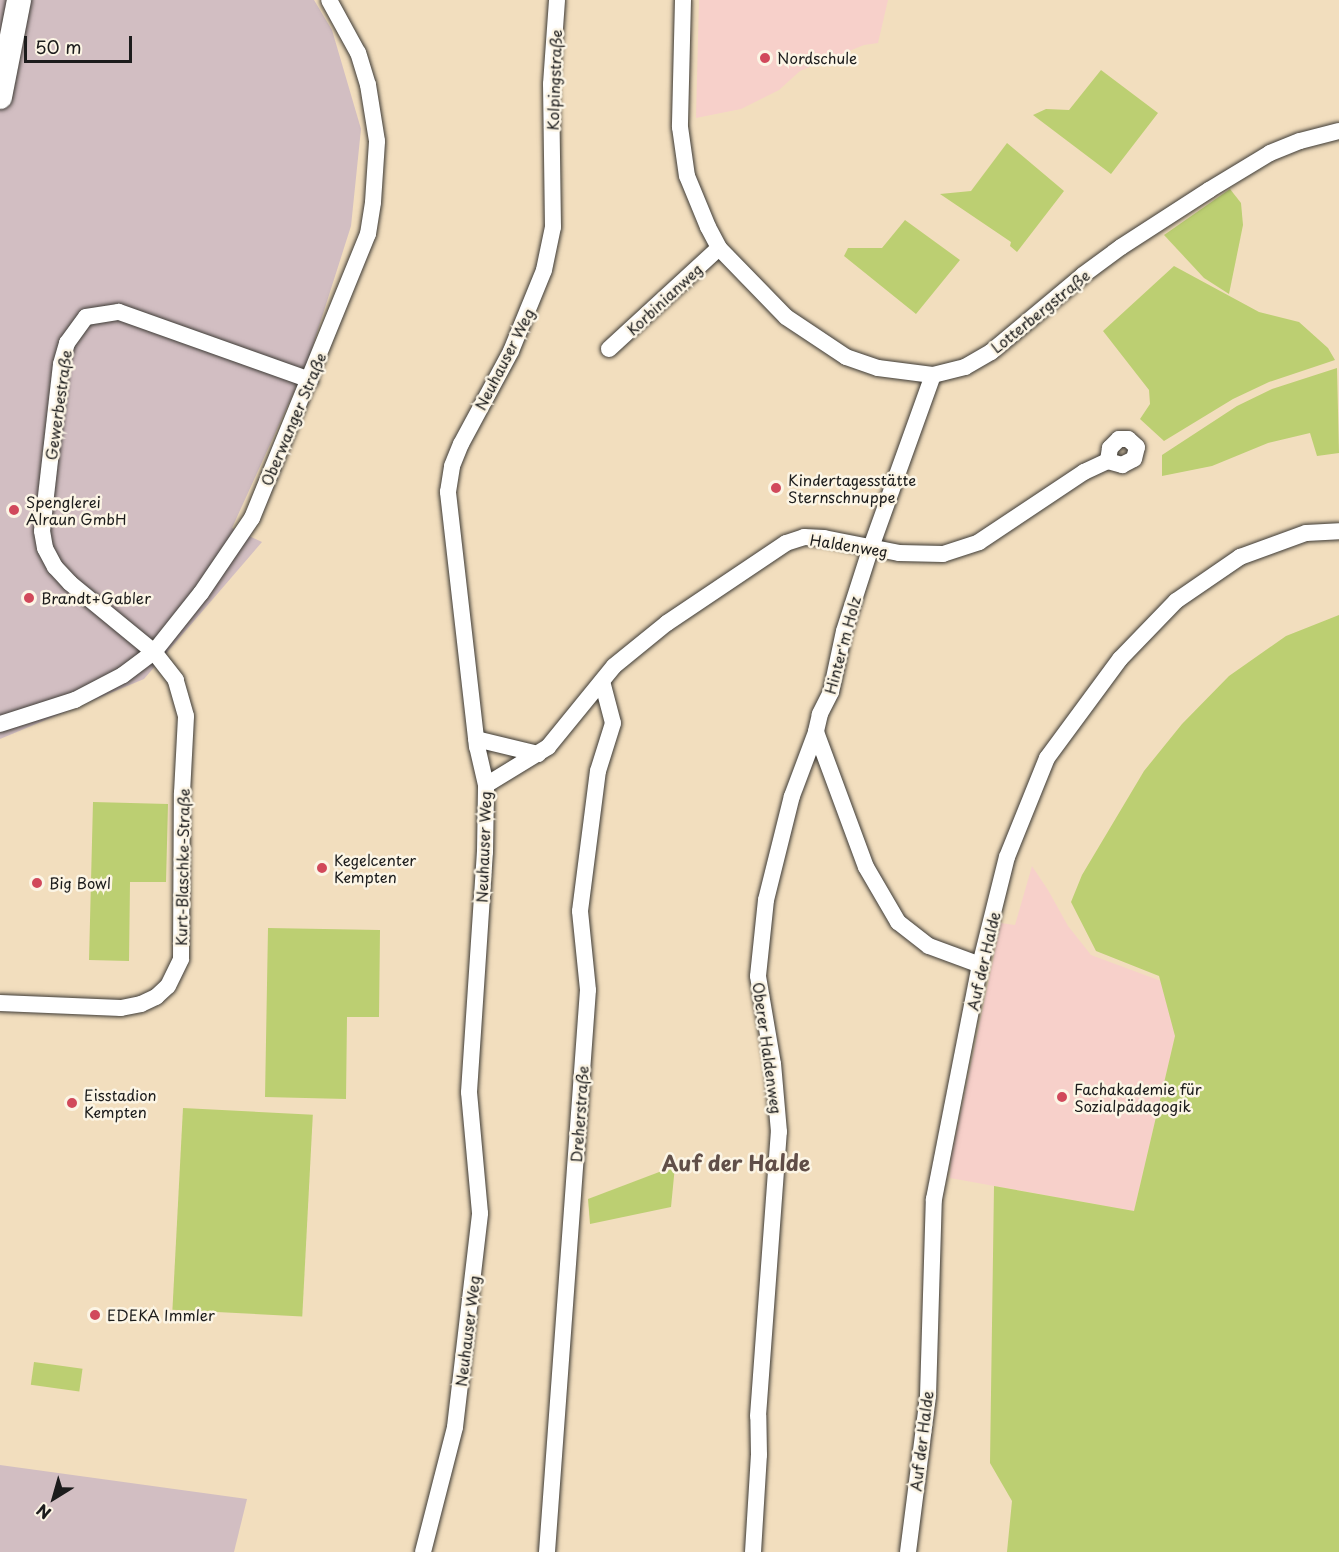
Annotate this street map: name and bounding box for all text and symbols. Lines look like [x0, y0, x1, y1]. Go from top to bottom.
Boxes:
scale bar [27, 24, 135, 62]
street label: Kolpingstraße [543, 29, 565, 131]
text: 50 m [35, 33, 82, 60]
place label: Nordschule [777, 49, 857, 67]
marker: Nordschule [758, 51, 772, 65]
street label: Korbinianweg [623, 259, 705, 339]
street label: Lotterbergstraße [987, 266, 1093, 356]
street label: Neuhauser Weg [470, 305, 538, 413]
street label: Gewerbestraße [41, 349, 75, 461]
street label: Oberwanger Straße [257, 349, 329, 489]
place label: Kindertagesstätte Sternschnuppe [788, 470, 916, 505]
marker: Kindertagesstätte Sternschnuppe [769, 481, 783, 495]
place label: Spenglerei Alraun GmbH [26, 492, 126, 527]
marker: Spenglerei Alraun GmbH [7, 503, 21, 517]
street label: Haldenweg [809, 530, 889, 560]
place label: Brandt+Gabler [41, 589, 151, 607]
marker: Brandt+Gabler [22, 591, 36, 605]
street label: Hinter'm Holz [820, 594, 864, 696]
street label: Kurt-Blaschke-Straße [172, 788, 192, 946]
street label: Neuhauser Weg [472, 790, 494, 904]
place label: Kegelcenter Kempten [334, 850, 416, 885]
marker: Kegelcenter Kempten [315, 861, 329, 875]
place label: Big Bowl [49, 874, 111, 892]
marker: Big Bowl [30, 876, 44, 890]
street label: Auf der Halde [963, 910, 1003, 1012]
street label: Oberer Haldenweg [750, 981, 786, 1115]
street label: Dreherstraße [567, 1065, 591, 1163]
place label: Fachakademie für Sozialpädagogik [1074, 1079, 1202, 1114]
place label: Eisstadion Kempten [84, 1085, 157, 1120]
marker: Fachakademie für Sozialpädagogik [1055, 1090, 1069, 1104]
marker: Eisstadion Kempten [65, 1096, 79, 1110]
district label: Auf der Halde [661, 1149, 811, 1175]
street label: Neuhauser Weg [451, 1274, 483, 1388]
place label: EDEKA Immler [107, 1306, 215, 1324]
marker: EDEKA Immler [88, 1308, 102, 1322]
street label: Auf der Halde [906, 1390, 936, 1492]
north arrow [24, 1468, 84, 1528]
text: N [31, 1499, 55, 1526]

